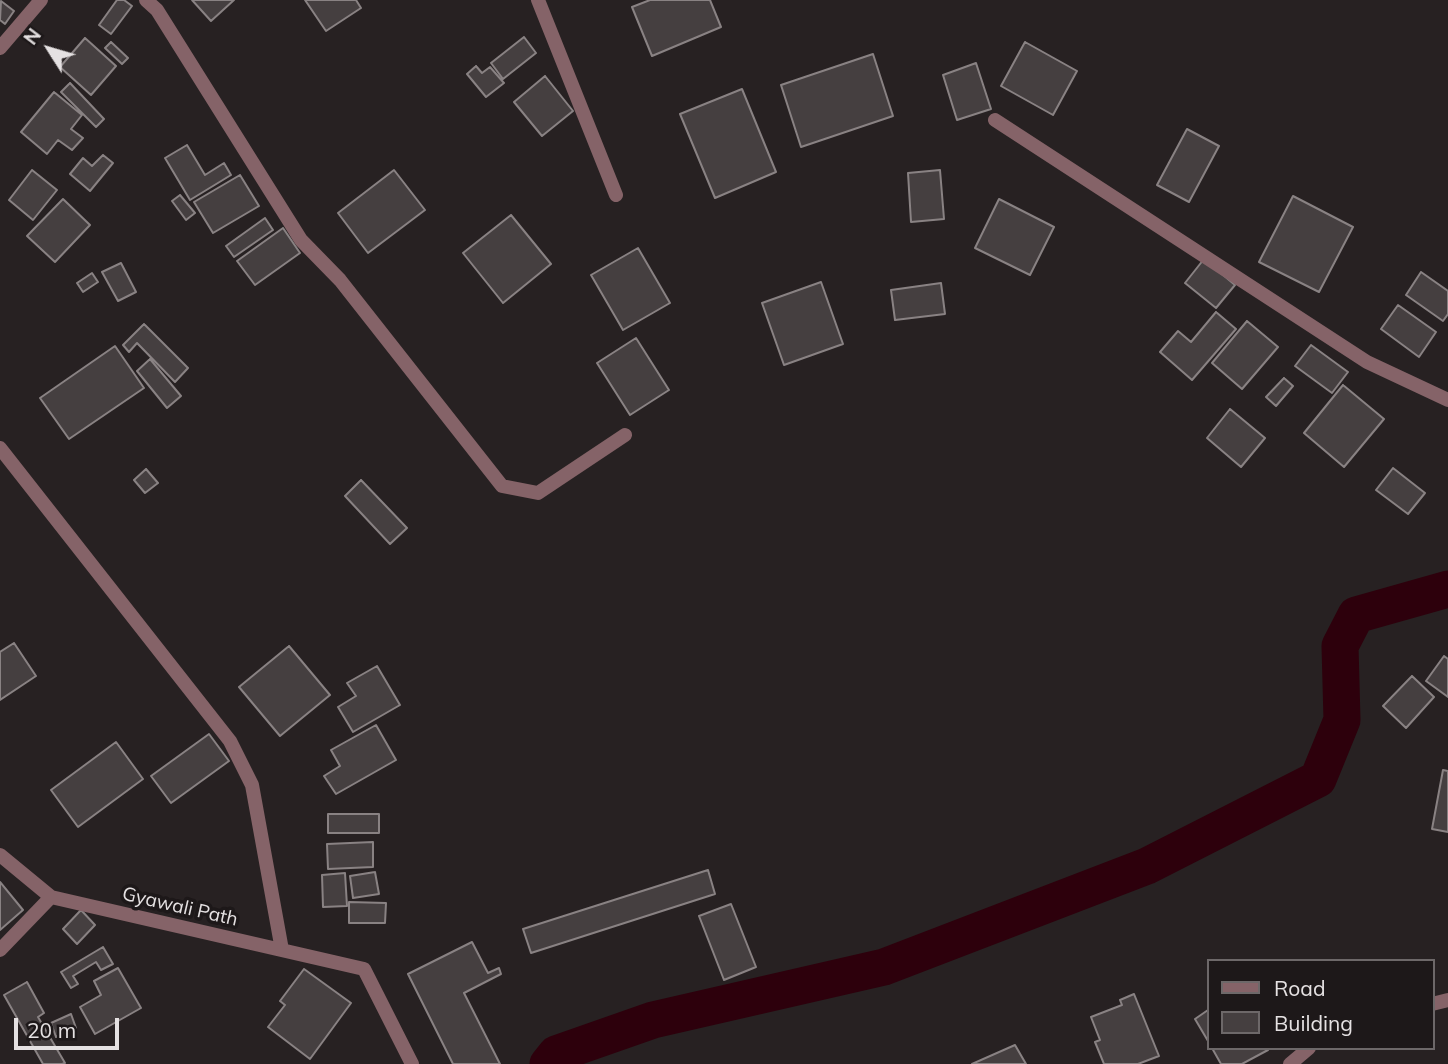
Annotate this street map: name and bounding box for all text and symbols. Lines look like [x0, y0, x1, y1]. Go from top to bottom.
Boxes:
north arrow [14, 14, 84, 84]
text: N [18, 23, 46, 49]
street label: Gyawali Path [120, 883, 240, 931]
legend [1206, 959, 1434, 1050]
text: Road [1274, 975, 1325, 1001]
scale bar [18, 1004, 122, 1048]
text: Building [1274, 1010, 1353, 1036]
text: 20 m [27, 1017, 76, 1043]

